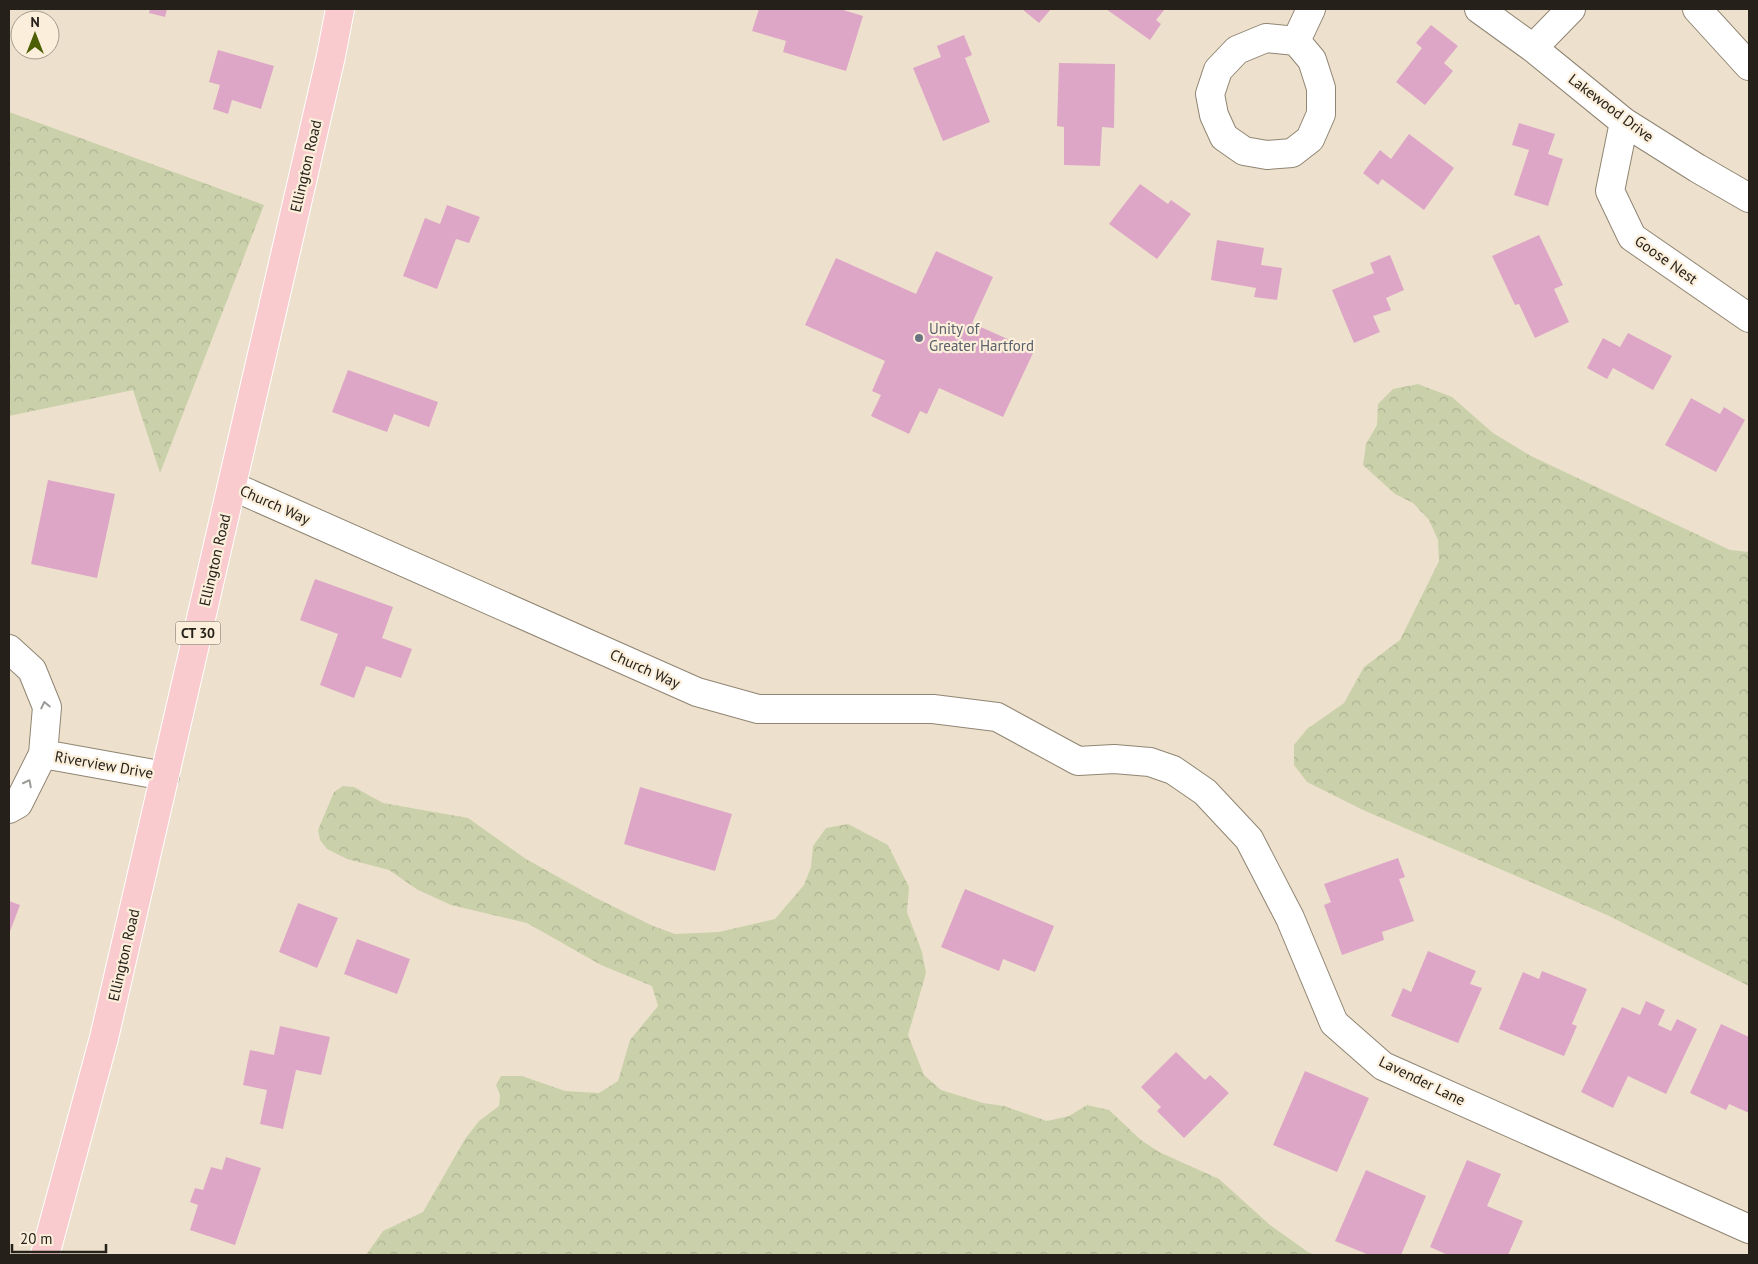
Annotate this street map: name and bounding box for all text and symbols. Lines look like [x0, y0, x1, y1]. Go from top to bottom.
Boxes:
north arrow [10, 10, 60, 60]
text: N [30, 13, 40, 31]
street label: Lakewood Drive [1565, 69, 1658, 146]
street label: Ellington Road [286, 118, 325, 214]
street label: Goose Nest [1631, 231, 1701, 288]
place label: Unity of Greater Hartford [929, 319, 1034, 355]
marker: Unity of Greater Hartford [913, 332, 925, 344]
street label: Church Way [237, 481, 313, 528]
street label: Ellington Road [195, 512, 234, 608]
road number: CT 30 [176, 622, 220, 644]
street label: Church Way [607, 645, 683, 692]
one-way arrow [40, 701, 51, 710]
street label: Riverview Drive [53, 746, 155, 783]
one-way arrow [22, 780, 32, 789]
street label: Ellington Road [104, 907, 143, 1003]
street label: Lavender Lane [1376, 1052, 1468, 1110]
scale bar [12, 1222, 106, 1254]
text: 20 m [20, 1229, 53, 1248]

